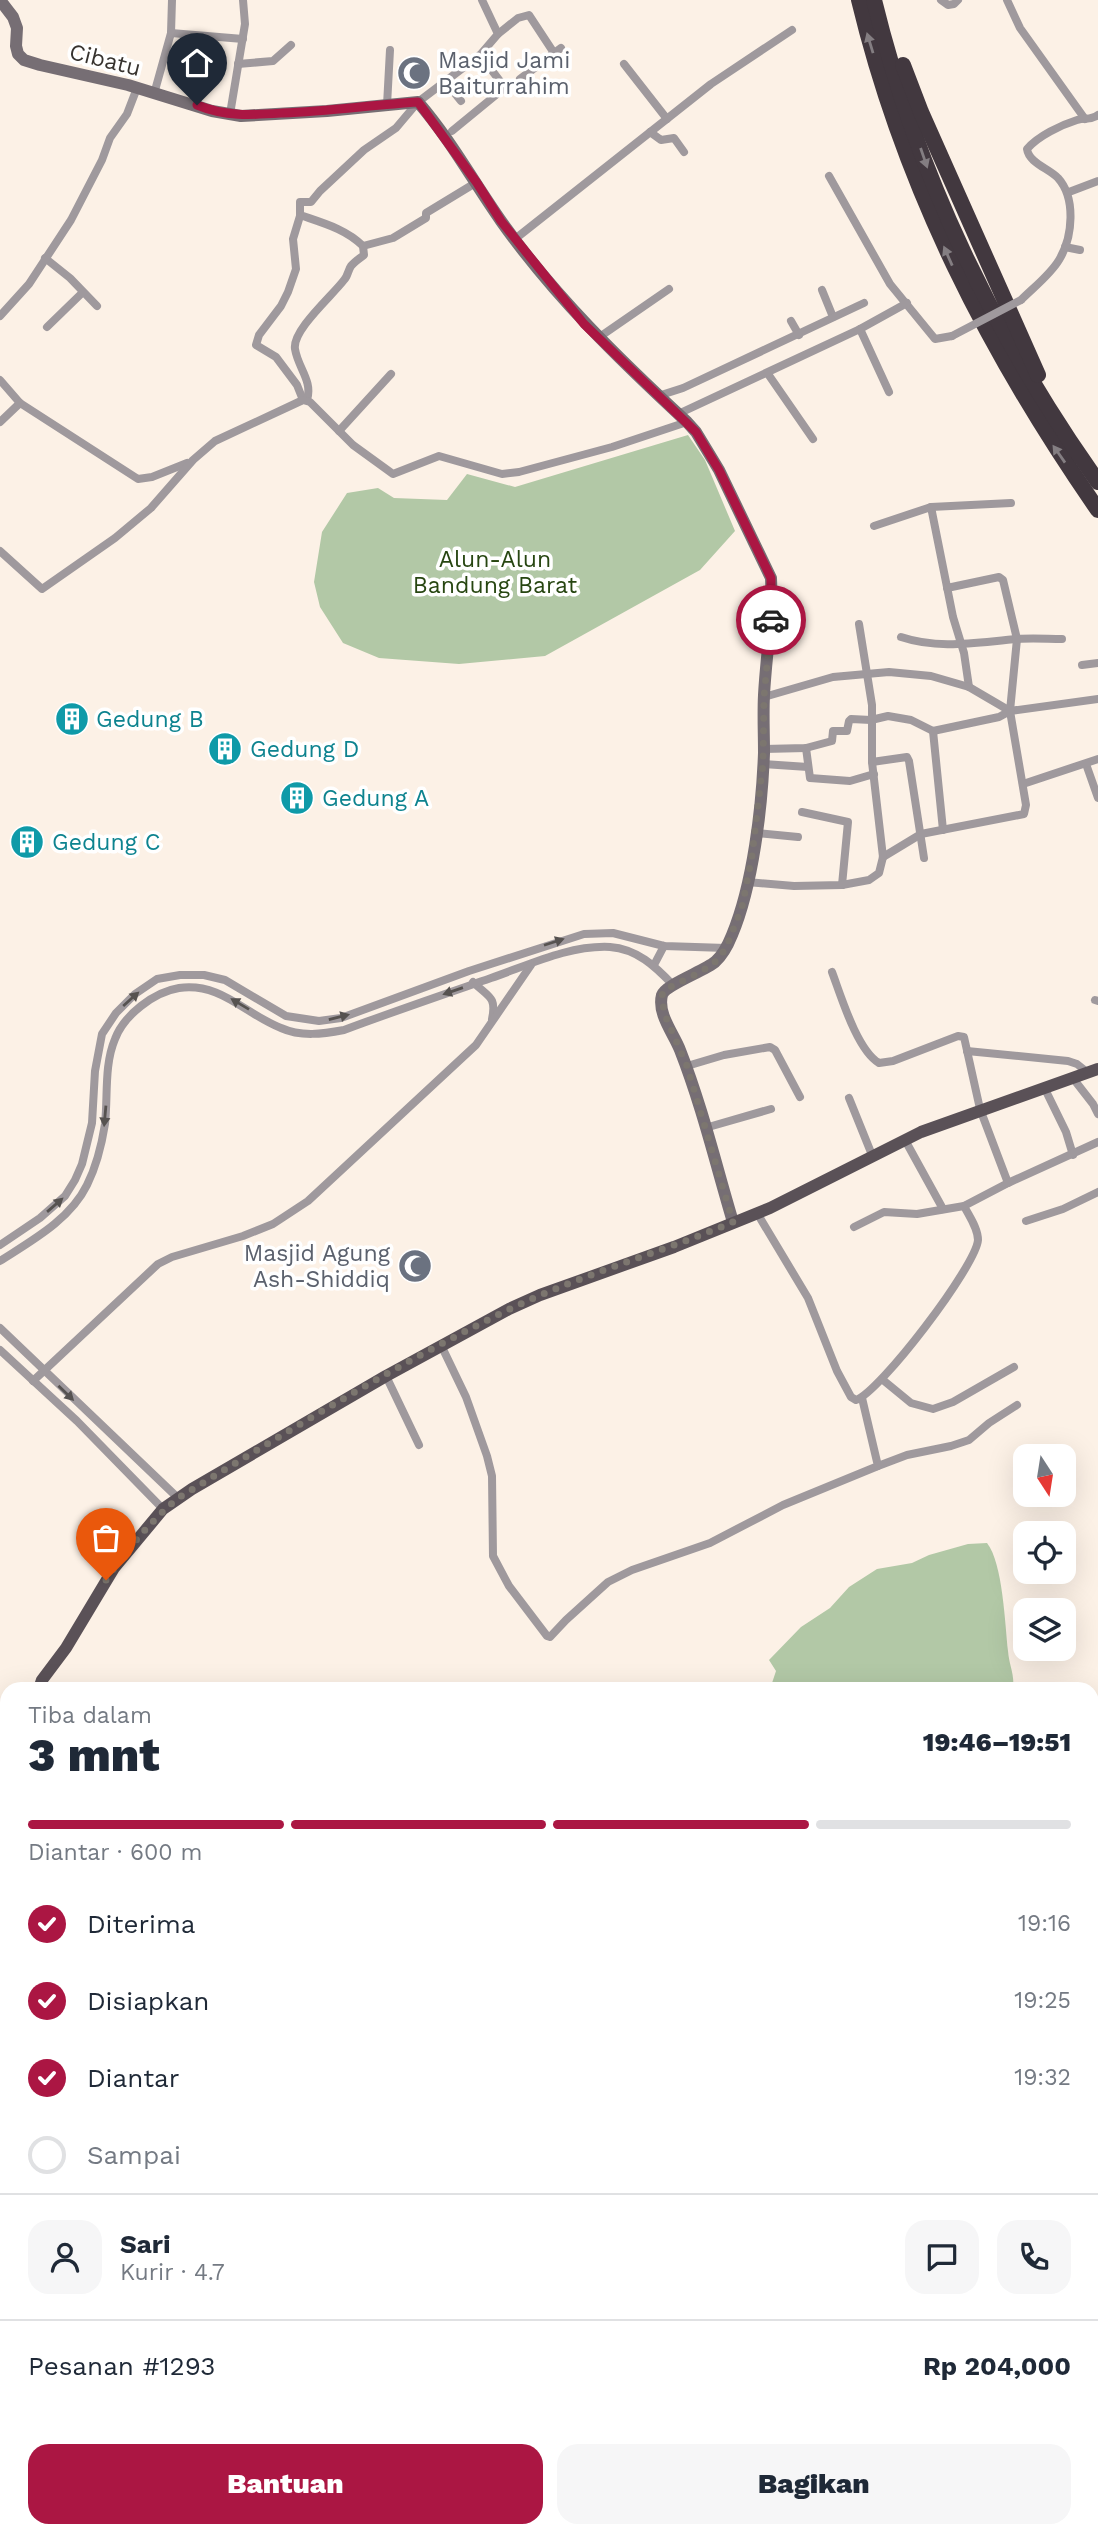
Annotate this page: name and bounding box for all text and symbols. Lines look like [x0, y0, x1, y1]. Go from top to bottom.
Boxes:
one-way arrow [864, 32, 874, 53]
pin [167, 33, 227, 105]
street label: Cibatu [66, 38, 144, 82]
icon: home [178, 44, 216, 82]
place label: Masjid Jami Baiturrahim [438, 47, 570, 100]
mosque icon: Masjid Jami Baiturrahim [395, 54, 433, 92]
one-way arrow [919, 148, 930, 169]
one-way arrow [942, 246, 954, 266]
one-way arrow [1052, 445, 1066, 463]
park label: Alun-Alun Bandung Barat [413, 546, 578, 599]
courier [736, 585, 806, 655]
icon: car [752, 601, 790, 639]
building icon: Gedung B [53, 700, 91, 738]
place label: Gedung B [96, 706, 204, 733]
building icon: Gedung D [206, 730, 244, 768]
place label: Gedung D [250, 736, 359, 763]
building icon: Gedung A [278, 779, 316, 817]
place label: Gedung A [322, 785, 429, 812]
building icon: Gedung C [8, 823, 46, 861]
place label: Gedung C [52, 829, 161, 856]
one-way arrow [544, 937, 565, 947]
one-way arrow [442, 986, 463, 997]
one-way arrow [122, 991, 140, 1007]
one-way arrow [230, 998, 249, 1010]
one-way arrow [328, 1011, 350, 1022]
one-way arrow [99, 1105, 110, 1127]
one-way arrow [46, 1197, 64, 1213]
place label: Masjid Agung Ash-Shiddiq [244, 1240, 391, 1293]
mosque icon: Masjid Agung Ash-Shiddiq [396, 1247, 434, 1285]
one-way arrow [58, 1384, 75, 1401]
north arrow [1013, 1444, 1076, 1507]
map controls [1013, 1444, 1076, 1661]
pin [76, 1508, 136, 1580]
icon: bag [87, 1519, 125, 1557]
button: locate [1013, 1521, 1076, 1584]
button: layers [1013, 1598, 1076, 1661]
text: Tiba dalam [28, 1702, 152, 1729]
text: 19:46–19:51 [923, 1727, 1071, 1757]
text: 3 mnt [28, 1728, 160, 1782]
text: Diantar · 600 m [28, 1839, 202, 1866]
icon: check [28, 1905, 66, 1943]
text: Diterima [87, 1909, 195, 1939]
text: 19:16 [1018, 1910, 1071, 1937]
icon: check [28, 1982, 66, 2020]
text: Disiapkan [87, 1986, 209, 2016]
text: 19:25 [1014, 1987, 1071, 2014]
icon: check [28, 2059, 66, 2097]
text: Diantar [87, 2063, 179, 2093]
text: 19:32 [1014, 2064, 1071, 2091]
text: Sampai [87, 2140, 181, 2170]
button: person [28, 2220, 102, 2294]
button: chat [905, 2220, 979, 2294]
button: phone [997, 2220, 1071, 2294]
text: Sari [120, 2229, 170, 2259]
text: Kurir · 4.7 [120, 2259, 225, 2286]
text: Pesanan #1293 [28, 2351, 215, 2381]
text: Rp 204,000 [923, 2351, 1071, 2381]
button: Bantuan [28, 2444, 543, 2524]
button: Bagikan [557, 2444, 1071, 2524]

